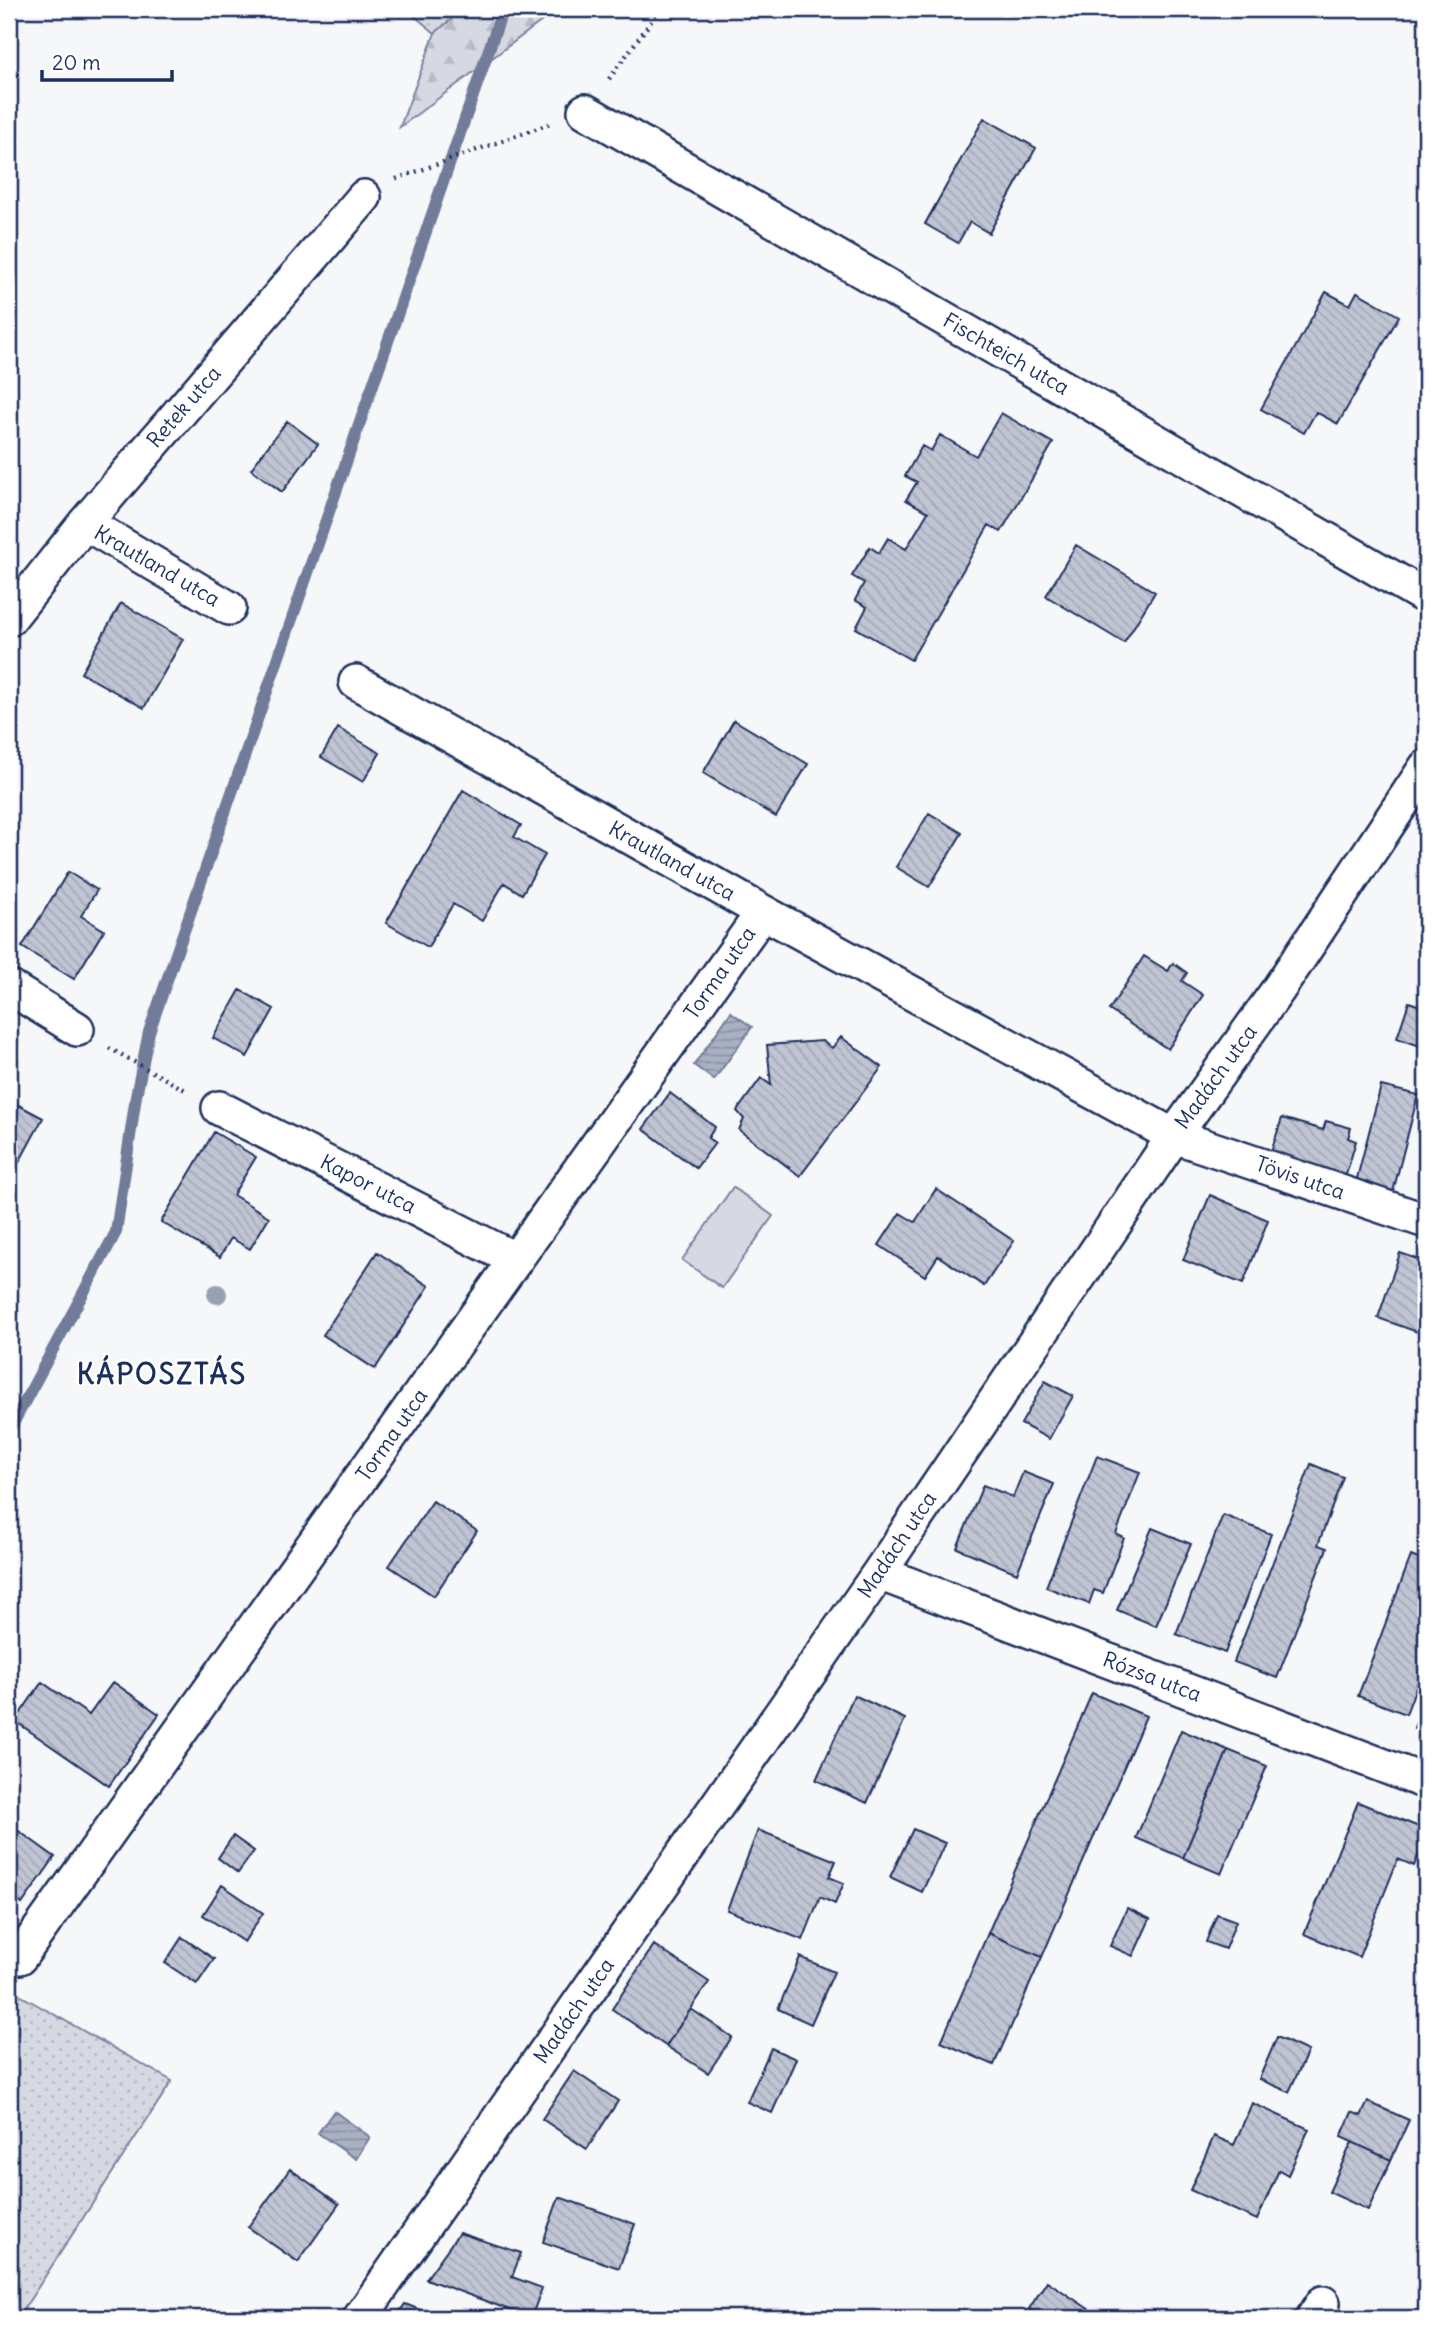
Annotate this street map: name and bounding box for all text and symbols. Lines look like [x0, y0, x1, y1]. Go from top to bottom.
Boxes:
scale bar [42, 38, 172, 82]
text: 20 m [52, 49, 101, 76]
street label: Fischteich utca [938, 307, 1074, 401]
street label: Retek utca [141, 360, 227, 453]
street label: Krautland utca [90, 519, 225, 612]
street label: Krautland utca [604, 815, 740, 906]
street label: Torma utca [678, 921, 761, 1024]
street label: Madách utca [1169, 1019, 1263, 1134]
street label: Kapor utca [316, 1148, 421, 1219]
street label: Tövis utca [1252, 1150, 1348, 1205]
district label: KÁPOSZTÁS [77, 1355, 247, 1392]
street label: Torma utca [350, 1383, 433, 1486]
street label: Madách utca [851, 1486, 942, 1603]
street label: Rózsa utca [1099, 1645, 1205, 1708]
street label: Madách utca [527, 1953, 620, 2069]

